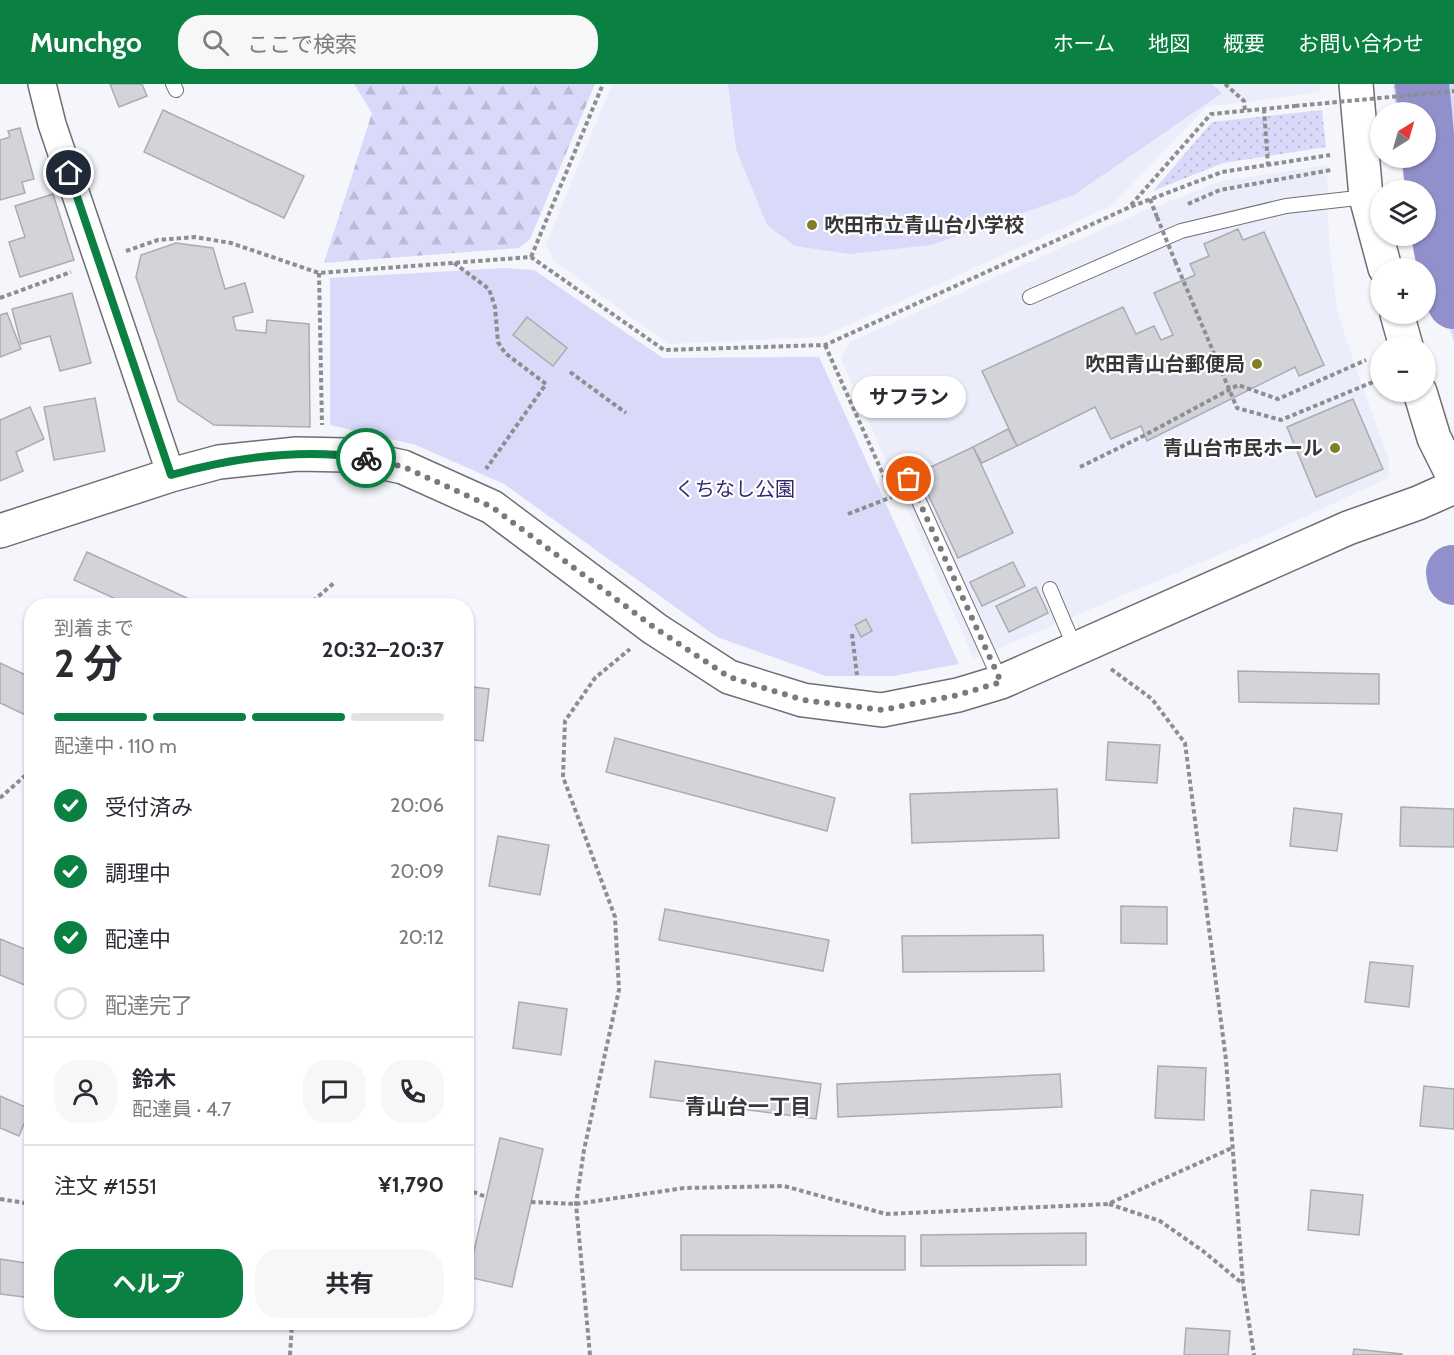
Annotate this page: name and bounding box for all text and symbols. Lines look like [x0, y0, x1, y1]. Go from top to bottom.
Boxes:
search box [178, 15, 598, 69]
text: Munchgo [30, 25, 142, 59]
icon: search [199, 26, 232, 59]
text: ここで検索 [247, 31, 357, 58]
text: ホーム [1053, 31, 1115, 56]
text: 地図 [1148, 31, 1190, 56]
text: 概要 [1223, 31, 1265, 56]
text: お問い合わせ [1298, 31, 1424, 56]
north arrow [1370, 102, 1436, 168]
map controls [1370, 102, 1436, 402]
pin [43, 147, 94, 198]
icon: home [52, 156, 85, 189]
button: layers [1370, 180, 1436, 246]
place label: 吹田市立青山台小学校 [824, 213, 1024, 237]
marker: 吹田市立青山台小学校 [805, 218, 819, 232]
button: + [1370, 258, 1436, 324]
button: − [1370, 336, 1436, 402]
place label: 吹田青山台郵便局 [1085, 352, 1245, 376]
marker: 吹田青山台郵便局 [1250, 357, 1264, 371]
callout: サフラン [852, 377, 966, 419]
text: サフラン [869, 385, 949, 409]
courier [336, 428, 396, 488]
place label: 青山台市民ホール [1163, 436, 1323, 460]
marker: 青山台市民ホール [1328, 441, 1342, 455]
icon: bike [350, 442, 383, 475]
pin [883, 453, 934, 504]
icon: bag [892, 462, 925, 495]
park label: くちなし公園 [675, 477, 795, 501]
text: 到着まで [54, 616, 134, 640]
text: 20:32–20:37 [322, 636, 444, 663]
text: 2 分 [54, 639, 122, 687]
text: 配達中 · 110 m [54, 734, 177, 758]
icon: check [54, 789, 87, 822]
text: 20:06 [390, 793, 444, 817]
text: 受付済み [105, 794, 193, 821]
icon: check [54, 855, 87, 888]
text: 20:09 [390, 859, 444, 883]
text: 調理中 [105, 860, 171, 887]
icon: check [54, 921, 87, 954]
text: 20:12 [398, 925, 444, 949]
text: 配達中 [105, 926, 171, 953]
text: 配達完了 [105, 992, 193, 1019]
button: person [54, 1060, 117, 1123]
button: chat [303, 1060, 366, 1123]
button: phone [381, 1060, 444, 1123]
text: 鈴木 [132, 1066, 176, 1093]
district label: 青山台一丁目 [685, 1094, 811, 1119]
text: 配達員 · 4.7 [132, 1097, 231, 1121]
text: ¥1,790 [378, 1171, 444, 1198]
text: 注文 #1551 [54, 1173, 157, 1200]
button: ヘルプ [54, 1249, 243, 1318]
button: 共有 [255, 1249, 444, 1318]

